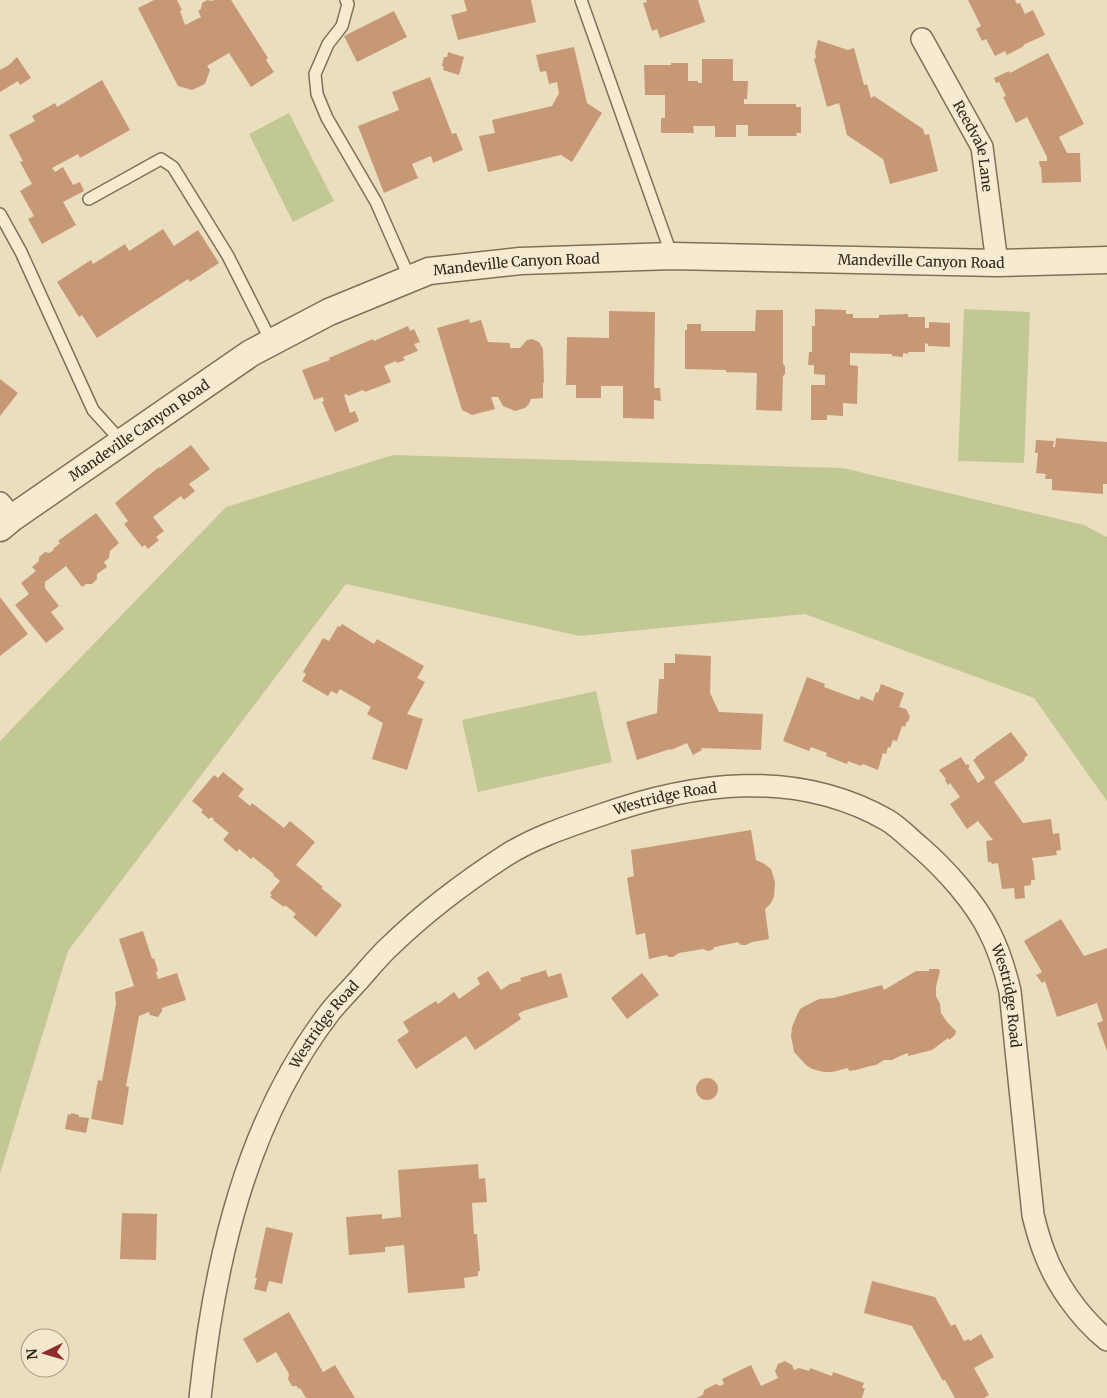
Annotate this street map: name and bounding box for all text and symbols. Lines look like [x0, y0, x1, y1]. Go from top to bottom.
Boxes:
street label: Reedvale Lane [949, 97, 997, 193]
street label: Mandeville Canyon Road [432, 249, 601, 279]
street label: Mandeville Canyon Road [837, 251, 1005, 272]
street label: Mandeville Canyon Road [65, 375, 213, 485]
street label: Westridge Road [610, 778, 718, 819]
street label: Westridge Road [987, 941, 1025, 1049]
street label: Westridge Road [285, 976, 363, 1073]
north arrow [20, 1328, 70, 1378]
text: N [23, 1348, 41, 1360]

